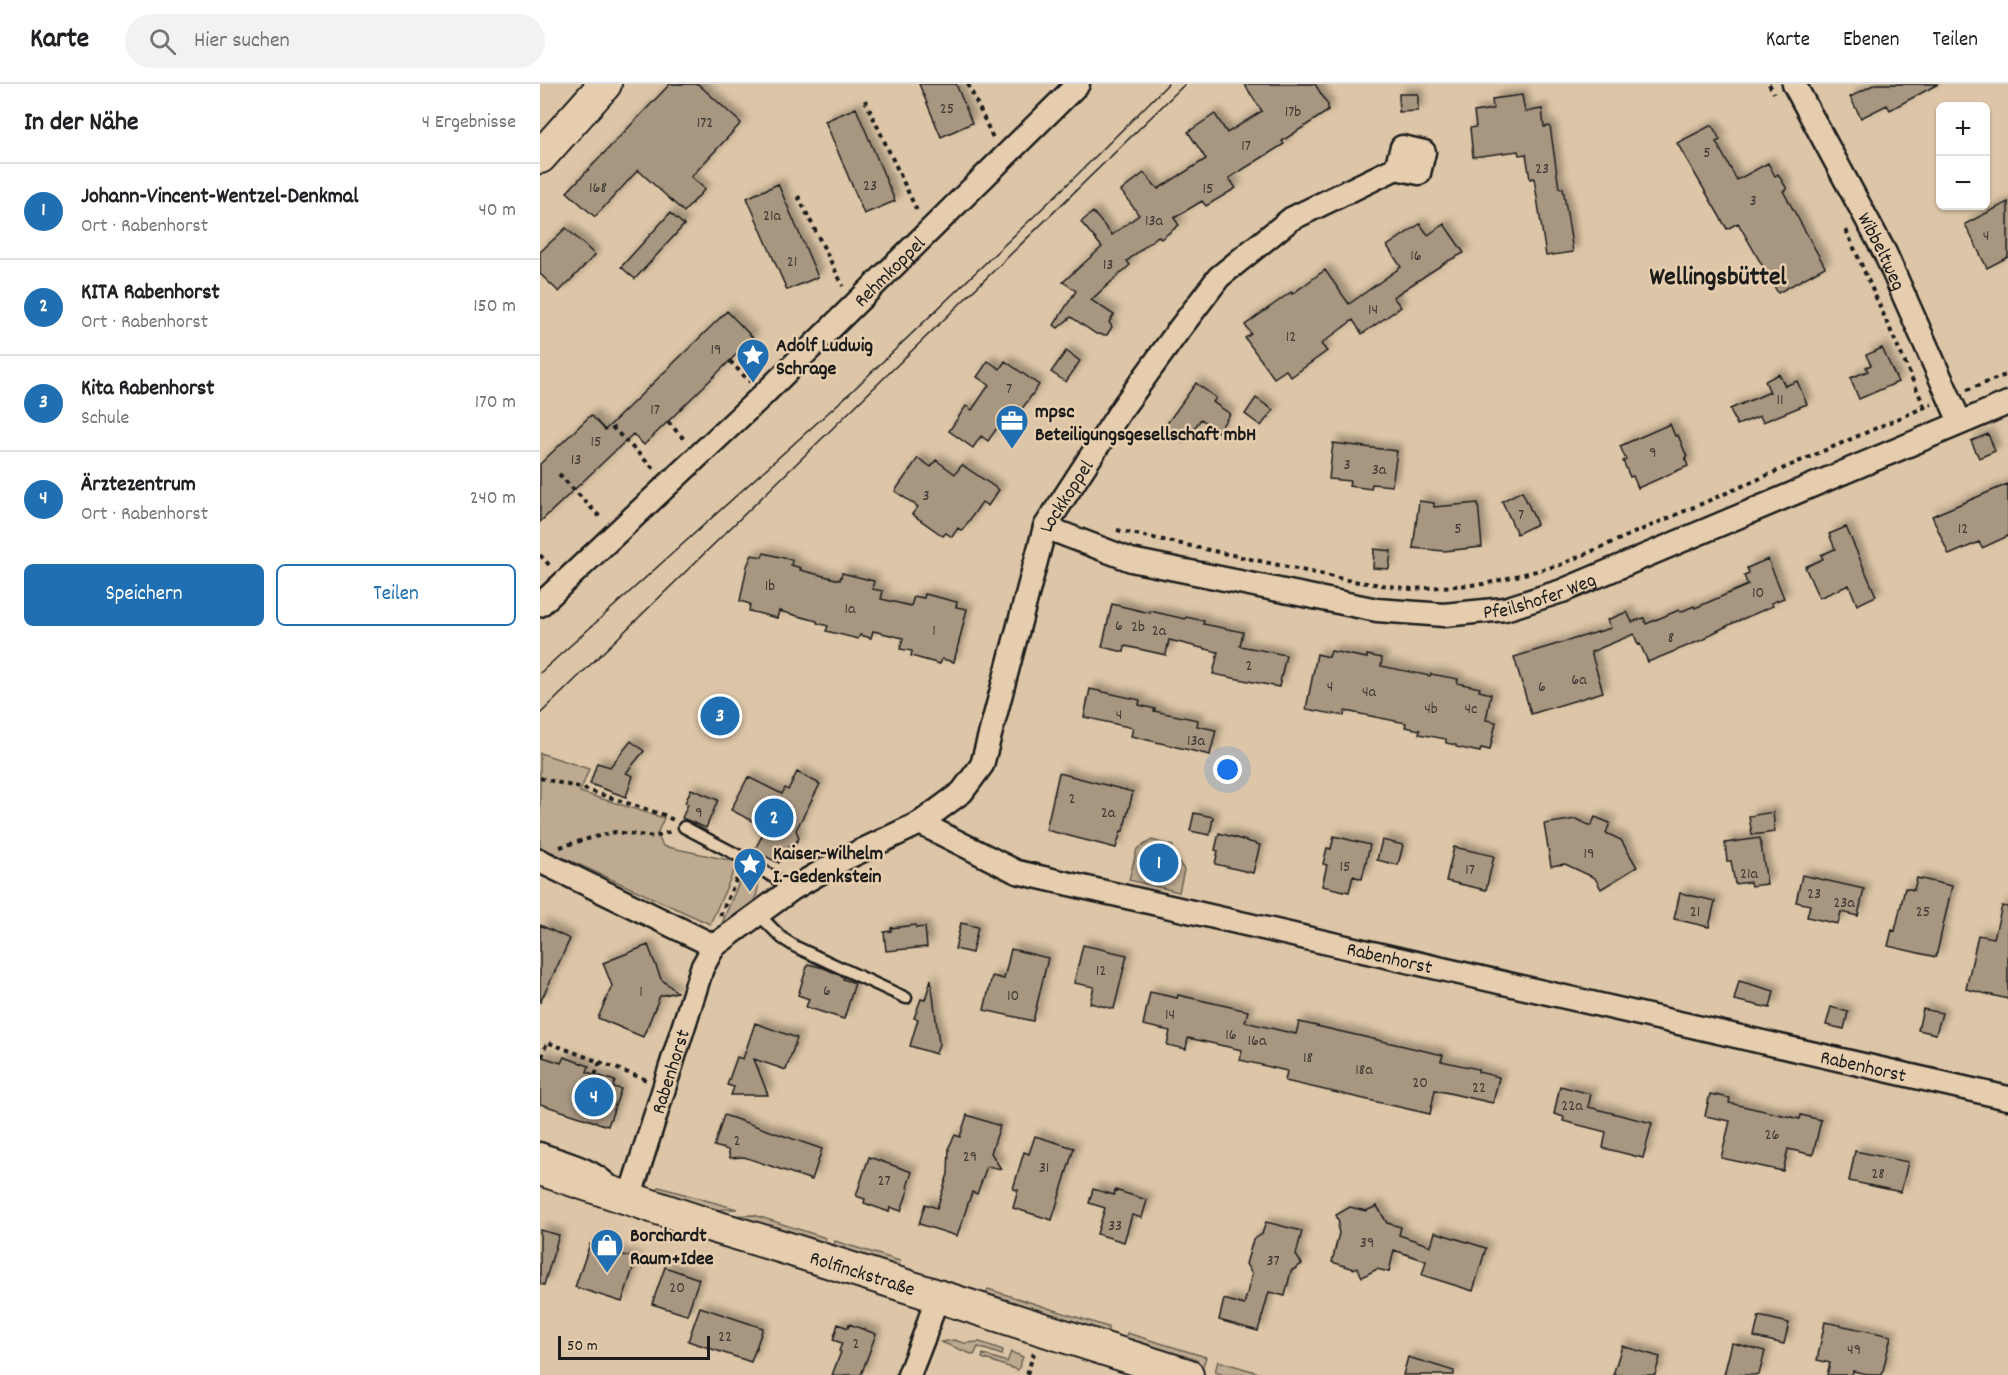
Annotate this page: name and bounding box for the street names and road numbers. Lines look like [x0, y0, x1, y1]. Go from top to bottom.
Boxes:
street label: Wibbeltweg [1849, 208, 1911, 296]
street label: Rehmkoppel [849, 231, 933, 315]
street label: Lockkoppel [1033, 455, 1102, 535]
street label: Pfeilshofer Weg [1482, 567, 1601, 628]
street label: Rabenhorst [1343, 937, 1435, 983]
street label: Rabenhorst [646, 1026, 699, 1118]
street label: Rabenhorst [1817, 1045, 1908, 1091]
street label: Rolfinckstraße [806, 1245, 918, 1305]

